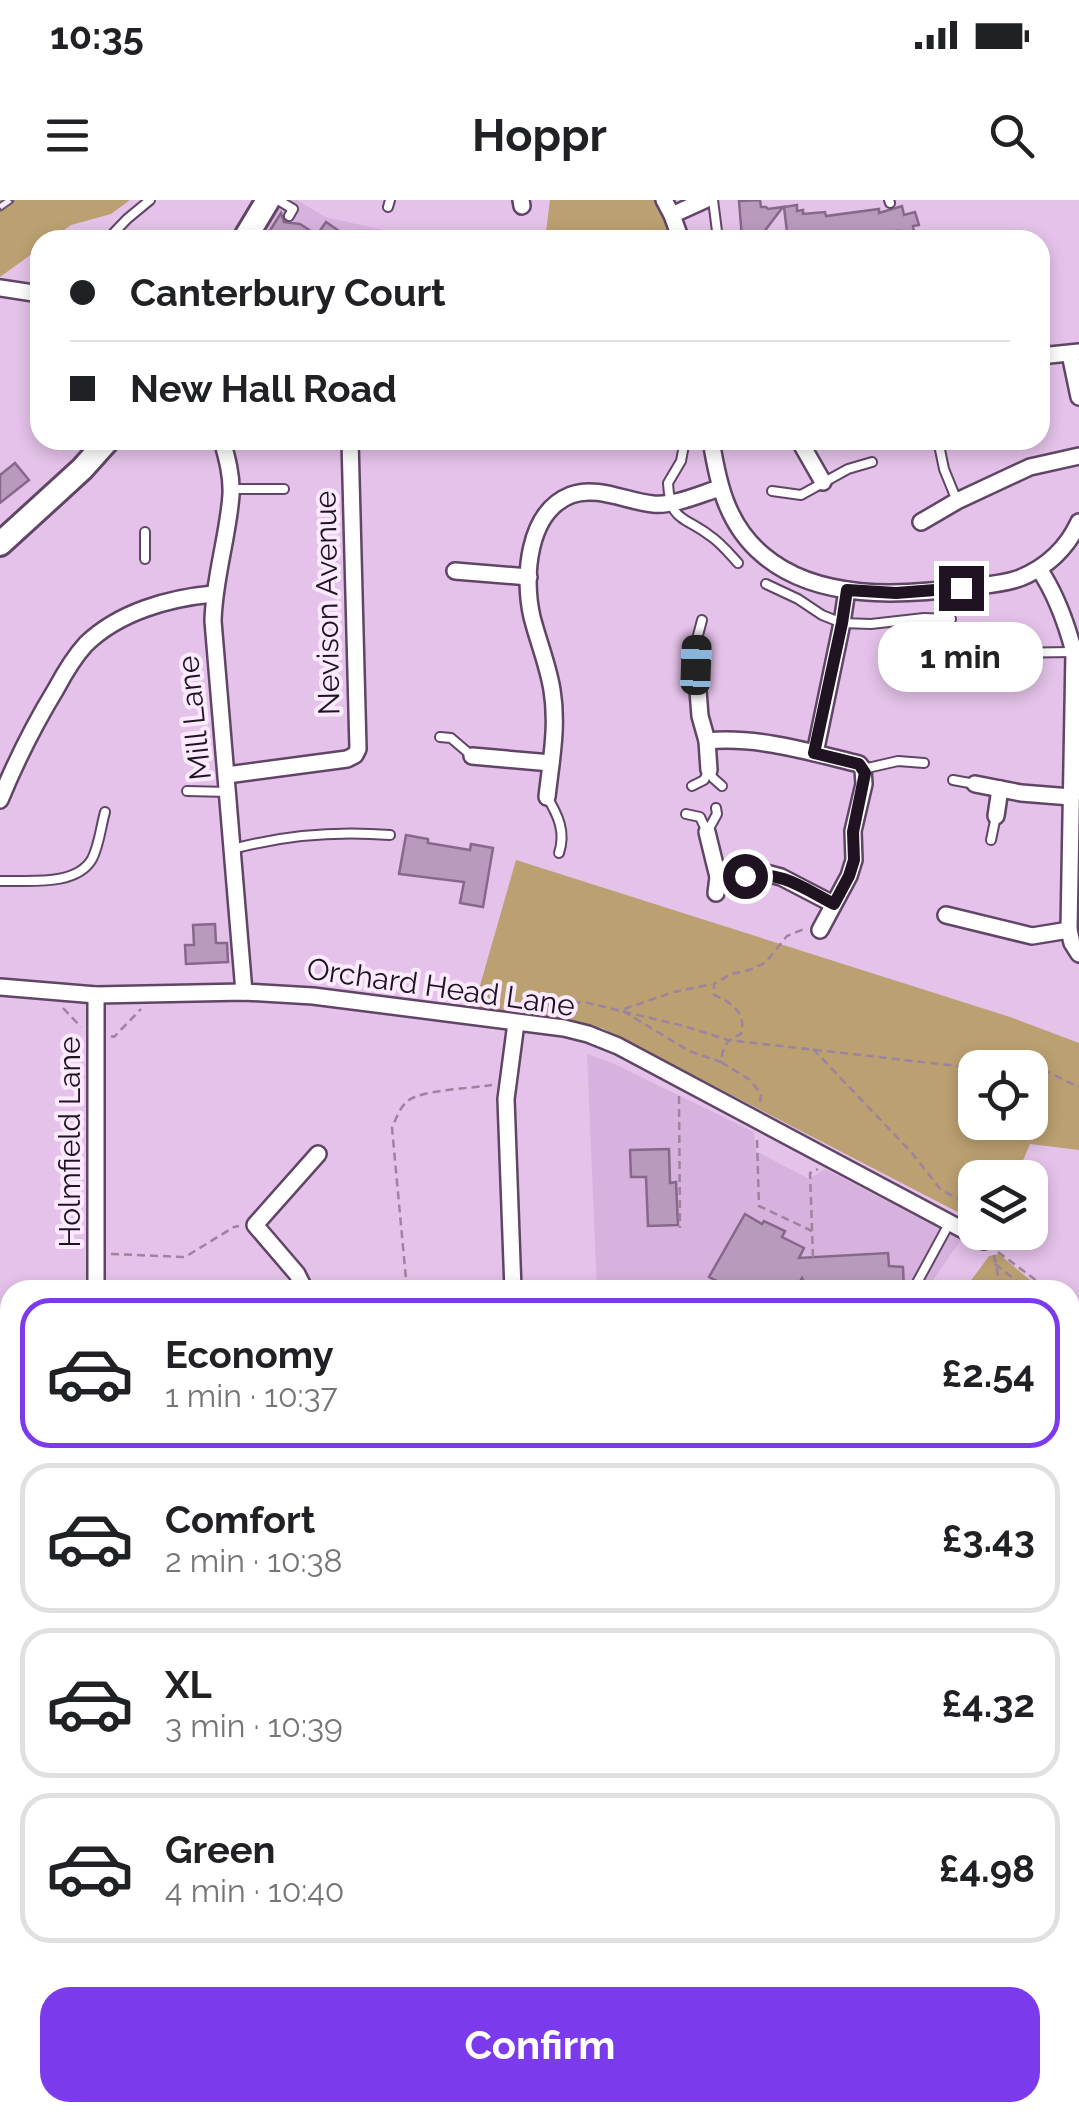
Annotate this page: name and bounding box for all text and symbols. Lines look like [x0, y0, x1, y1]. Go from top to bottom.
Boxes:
text: 10:35 [50, 13, 144, 58]
icon: menu [40, 108, 95, 163]
icon: search [984, 108, 1039, 163]
text: Hoppr [472, 109, 607, 162]
text: Canterbury Court [130, 270, 446, 315]
text: New Hall Road [130, 366, 397, 411]
street label: Nevison Avenue [308, 490, 346, 716]
route end [939, 566, 984, 611]
callout: 1 min [878, 623, 1044, 693]
car [680, 634, 712, 696]
text: 1 min [920, 638, 1001, 675]
street label: Mill Lane [170, 654, 218, 782]
route start [723, 854, 768, 899]
street label: Orchard Head Lane [305, 951, 577, 1023]
street label: Holmfield Lane [52, 1036, 87, 1248]
map controls [958, 1050, 1048, 1250]
button: locate [958, 1050, 1048, 1140]
button: layers [958, 1160, 1048, 1250]
icon: car [45, 1328, 135, 1418]
text: Economy [165, 1332, 334, 1377]
text: £2.54 [942, 1351, 1035, 1396]
text: 1 min · 10:37 [165, 1377, 338, 1414]
icon: car [45, 1493, 135, 1583]
text: Comfort [165, 1497, 315, 1542]
text: £3.43 [942, 1516, 1035, 1561]
text: 2 min · 10:38 [165, 1542, 343, 1579]
icon: car [45, 1658, 135, 1748]
text: XL [165, 1662, 212, 1707]
text: £4.32 [941, 1681, 1035, 1726]
text: 3 min · 10:39 [165, 1707, 343, 1744]
icon: car [45, 1823, 135, 1913]
text: Green [165, 1827, 275, 1872]
text: £4.98 [939, 1846, 1035, 1891]
text: 4 min · 10:40 [165, 1872, 344, 1909]
button: Confirm [40, 1987, 1040, 2102]

